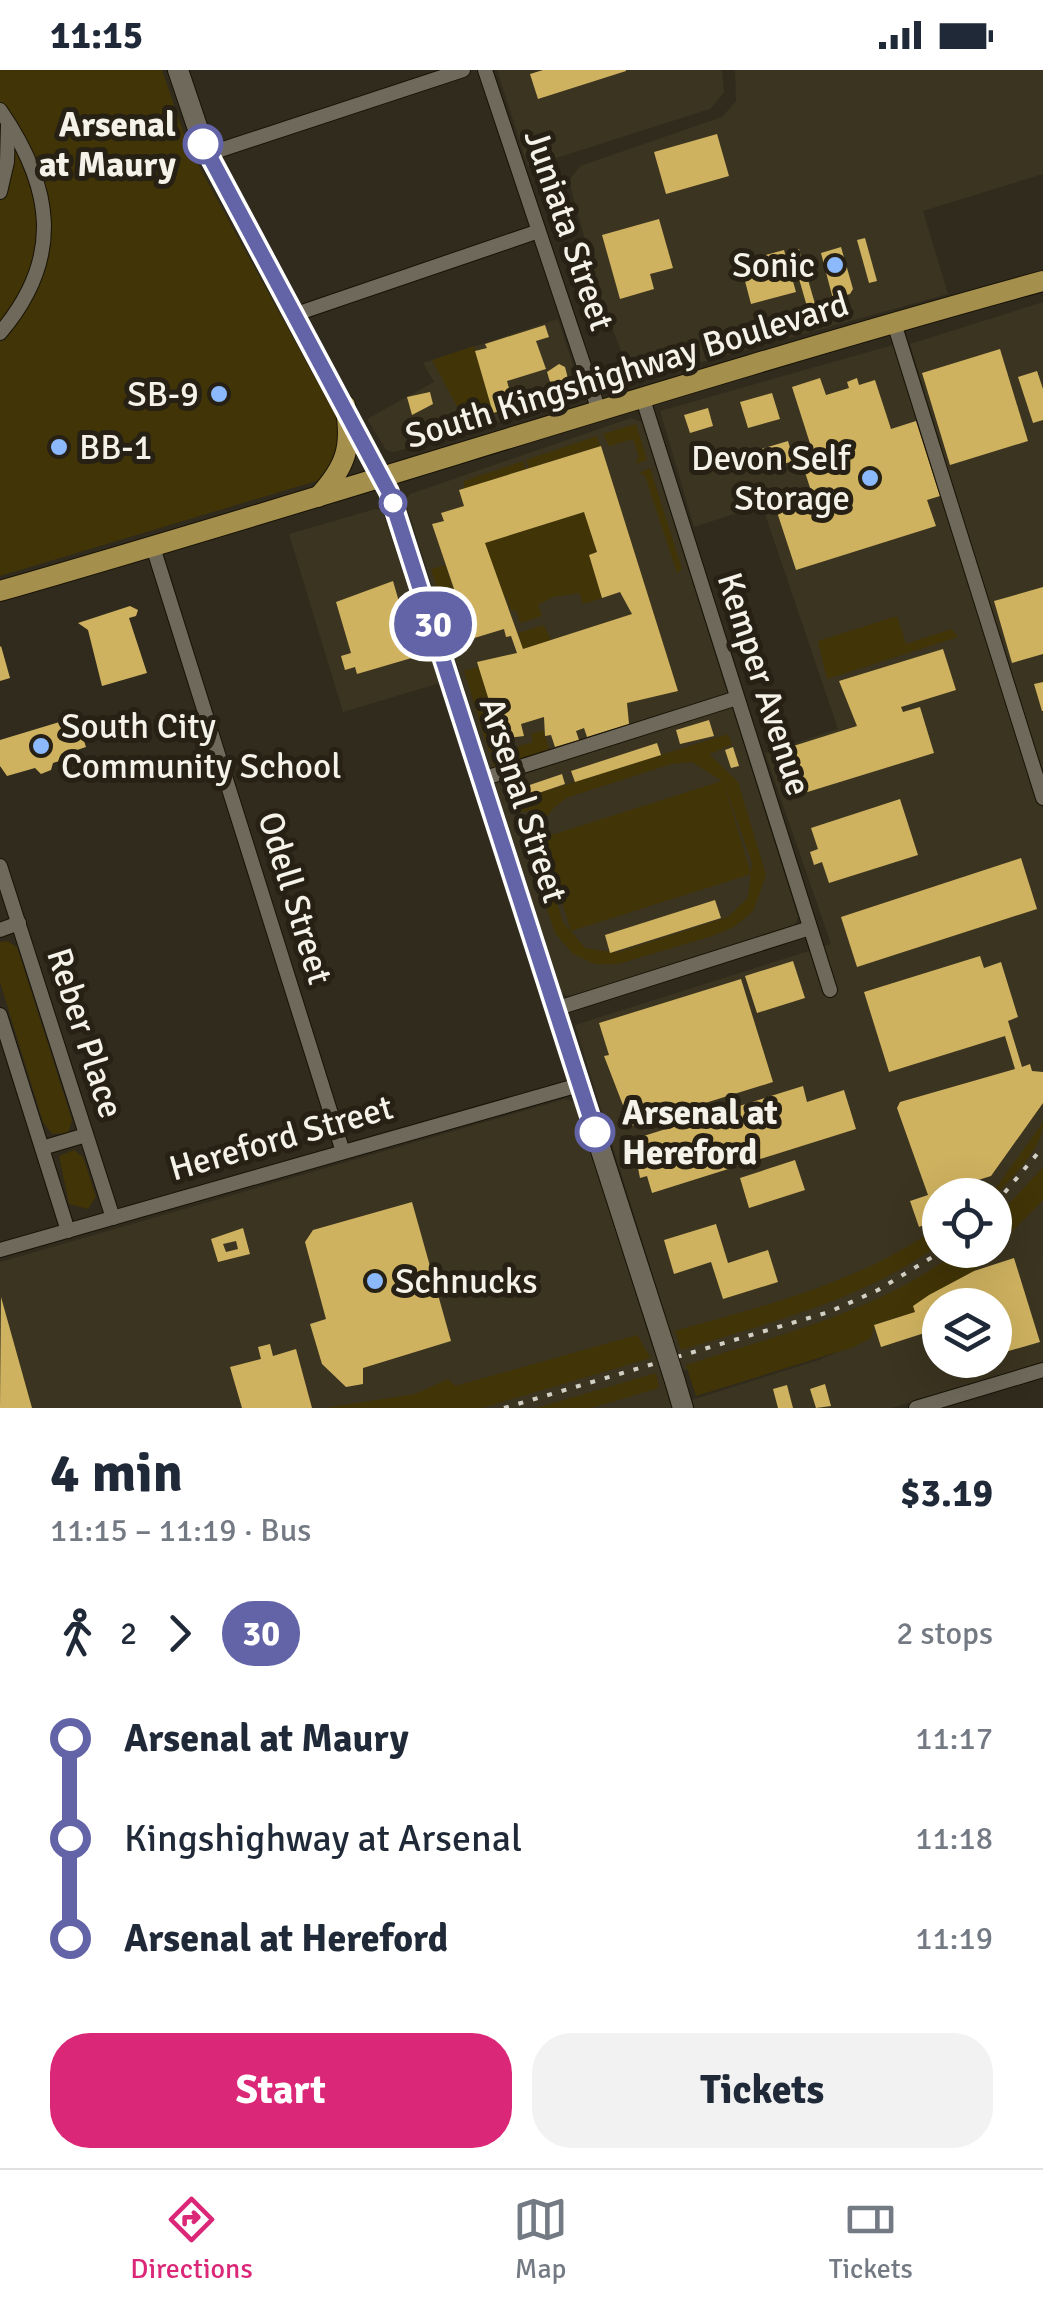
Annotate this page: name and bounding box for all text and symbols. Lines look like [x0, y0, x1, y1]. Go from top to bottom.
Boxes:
text: 11:15 [50, 12, 143, 59]
place label: Arsenal at Maury [39, 103, 177, 186]
street label: Juniata Street [515, 124, 623, 336]
marker: Arsenal at Maury [184, 125, 222, 163]
place label: Sonic [732, 244, 815, 287]
marker: Sonic [824, 254, 846, 276]
street label: South Kingshighway Boulevard [400, 282, 854, 458]
place label: SB-9 [127, 373, 199, 416]
marker: SB-9 [208, 383, 230, 405]
place label: BB-1 [79, 426, 153, 469]
marker: BB-1 [48, 436, 70, 458]
place label: Devon Self Storage [691, 437, 852, 520]
marker: Devon Self Storage [859, 467, 881, 489]
unlabelled marker [380, 490, 406, 516]
street label: Kemper Avenue [708, 567, 820, 801]
line badge: 30 [388, 592, 478, 656]
text: 30 [414, 603, 452, 646]
street label: Arsenal Street [470, 692, 576, 908]
place label: South City Community School [61, 705, 342, 788]
marker: South City Community School [30, 735, 52, 757]
street label: Odell Street [248, 807, 342, 989]
street label: Reber Place [37, 943, 133, 1123]
street label: Hereford Street [164, 1086, 398, 1190]
place label: Arsenal at Hereford [622, 1091, 778, 1174]
marker: Arsenal at Hereford [576, 1113, 614, 1151]
map controls [922, 1178, 1012, 1378]
button: locate [922, 1178, 1012, 1268]
place label: Schnucks [395, 1260, 538, 1303]
marker: Schnucks [364, 1270, 386, 1292]
button: layers [922, 1288, 1012, 1378]
text: 4 min [50, 1439, 183, 1507]
text: $3.19 [900, 1470, 993, 1517]
text: 11:15 – 11:19 · Bus [50, 1511, 311, 1550]
icon: walk [50, 1606, 105, 1661]
icon: forward [152, 1606, 207, 1661]
text: 30 [242, 1612, 280, 1655]
text: 2 [120, 1614, 137, 1653]
text: 2 stops [896, 1614, 993, 1653]
text: Arsenal at Maury [124, 1715, 409, 1762]
text: 11:17 [915, 1719, 993, 1758]
text: Kingshighway at Arsenal [124, 1815, 522, 1862]
text: 11:18 [915, 1819, 993, 1858]
text: Arsenal at Hereford [124, 1915, 448, 1962]
text: 11:19 [915, 1919, 993, 1958]
button: Start [50, 2033, 512, 2148]
button: Tickets [532, 2033, 993, 2148]
tab: Directions [130, 2192, 253, 2286]
tab: Map [513, 2192, 568, 2286]
tab: Tickets [829, 2192, 913, 2286]

